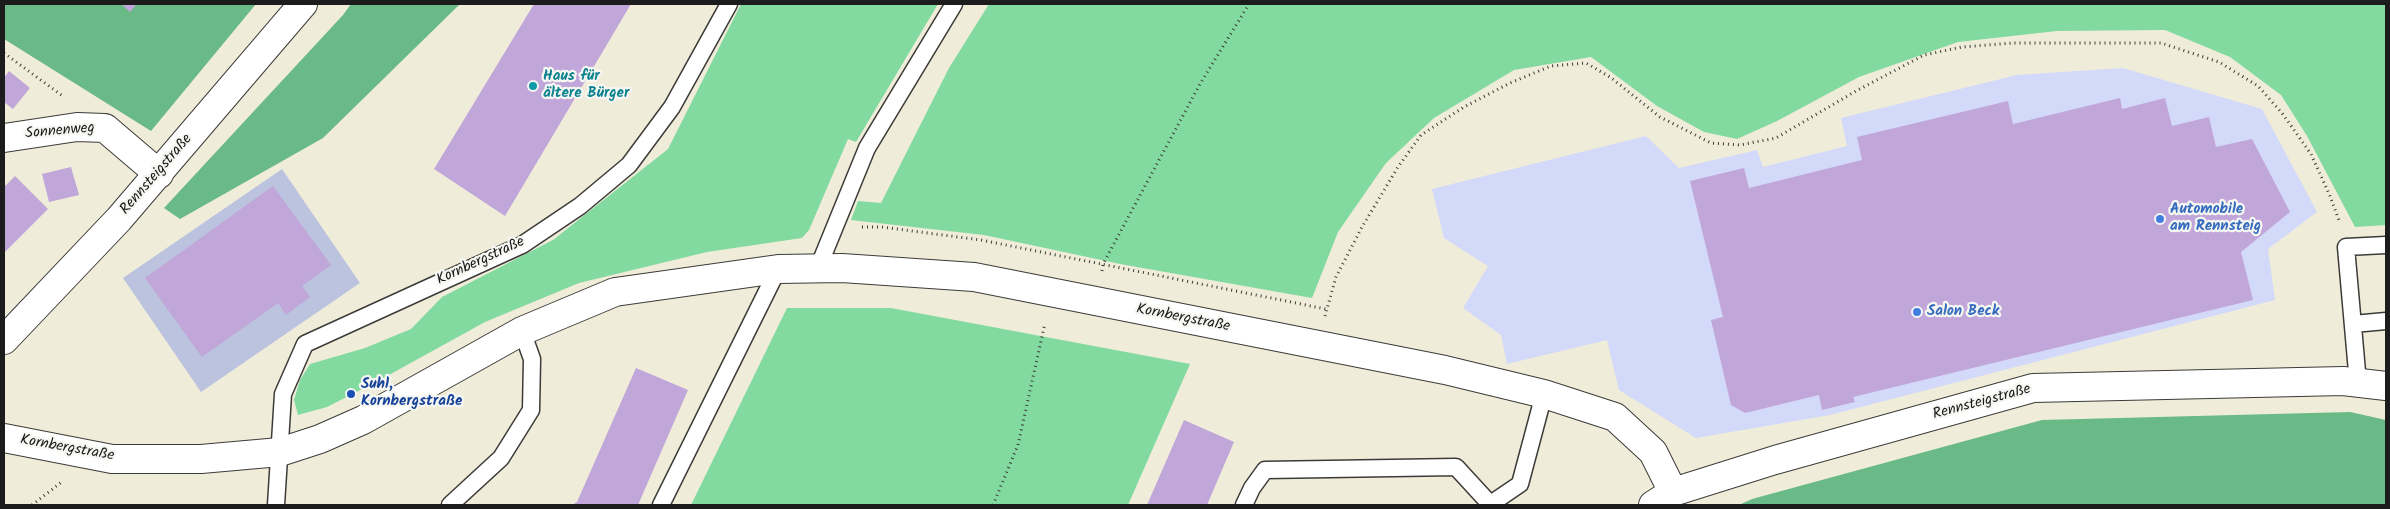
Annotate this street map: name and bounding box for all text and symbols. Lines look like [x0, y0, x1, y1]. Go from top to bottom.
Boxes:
place label: Haus für ältere Bürger [543, 68, 629, 103]
marker: Haus für ältere Bürger [527, 80, 539, 92]
street label: Sonnenweg [25, 120, 95, 144]
street label: Rennsteigstraße [117, 131, 197, 219]
place label: Automobile am Rennsteig [2170, 201, 2261, 236]
marker: Automobile am Rennsteig [2154, 213, 2166, 225]
street label: Kornbergstraße [434, 234, 528, 290]
street label: Kornbergstraße [1135, 301, 1231, 337]
place label: Salon Beck [1927, 303, 1999, 321]
marker: Salon Beck [1911, 306, 1923, 318]
place label: Suhl, Kornbergstraße [361, 376, 462, 411]
street label: Rennsteigstraße [1931, 381, 2033, 425]
marker: Suhl, Kornbergstraße [345, 388, 357, 400]
street label: Kornbergstraße [19, 432, 115, 466]

